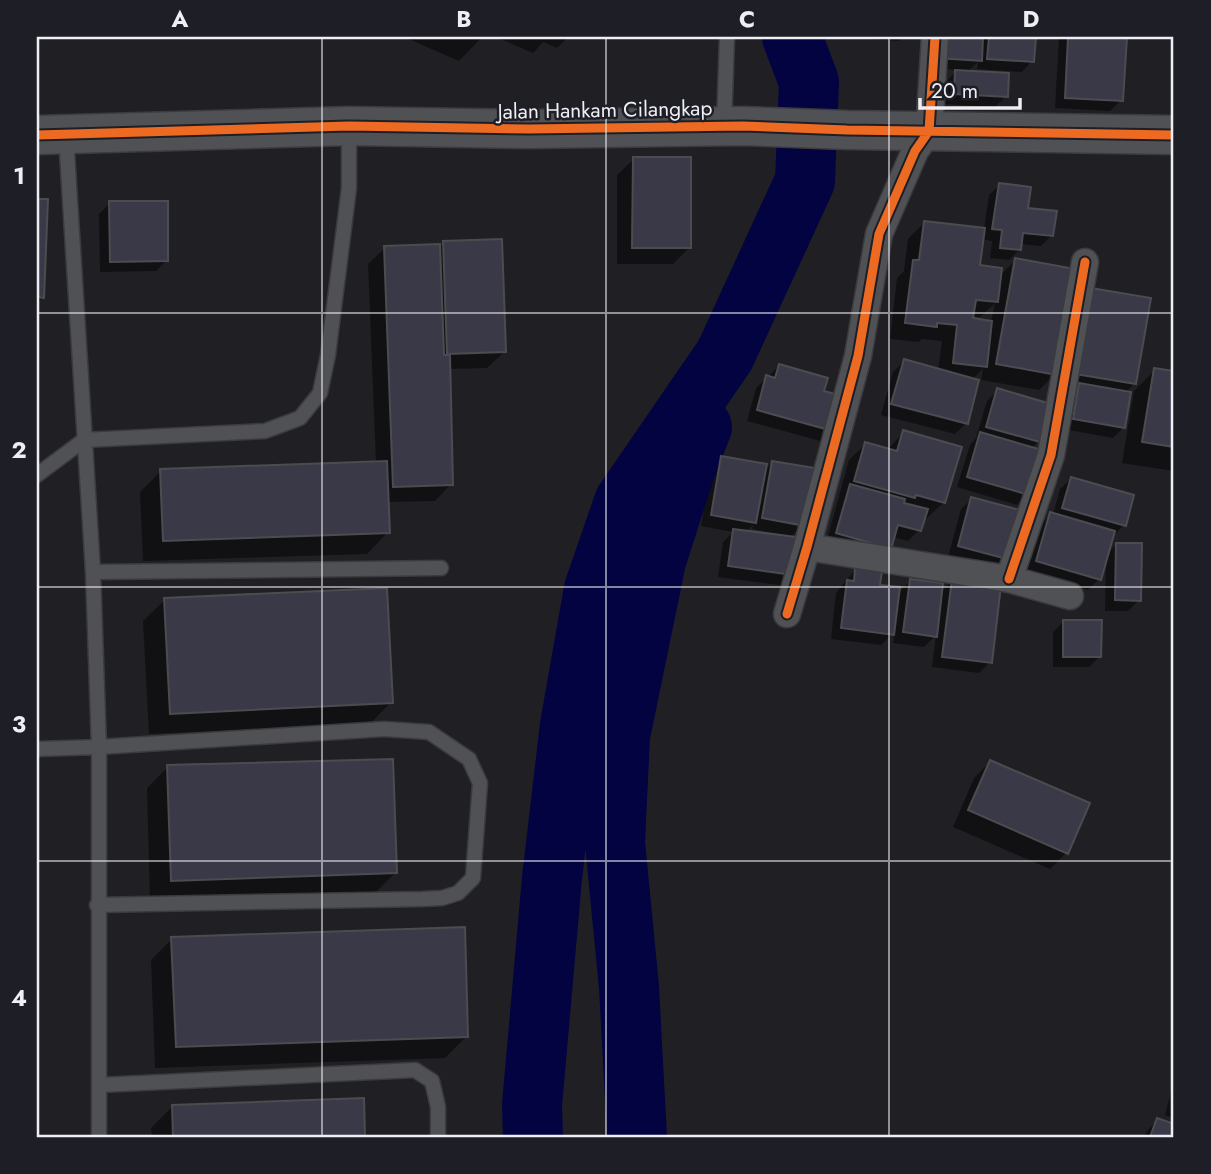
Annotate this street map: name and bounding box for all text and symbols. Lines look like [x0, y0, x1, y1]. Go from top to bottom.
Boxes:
text: A [171, 2, 189, 36]
text: B [456, 2, 472, 36]
text: C [739, 2, 755, 36]
text: D [1023, 2, 1040, 36]
scale bar [920, 66, 1020, 110]
text: 20 m [931, 76, 978, 106]
street label: Jalan Hankam Cilangkap [494, 93, 713, 127]
text: 1 [13, 159, 25, 193]
text: 2 [11, 433, 27, 467]
text: 3 [12, 707, 26, 741]
text: 4 [11, 981, 27, 1015]

